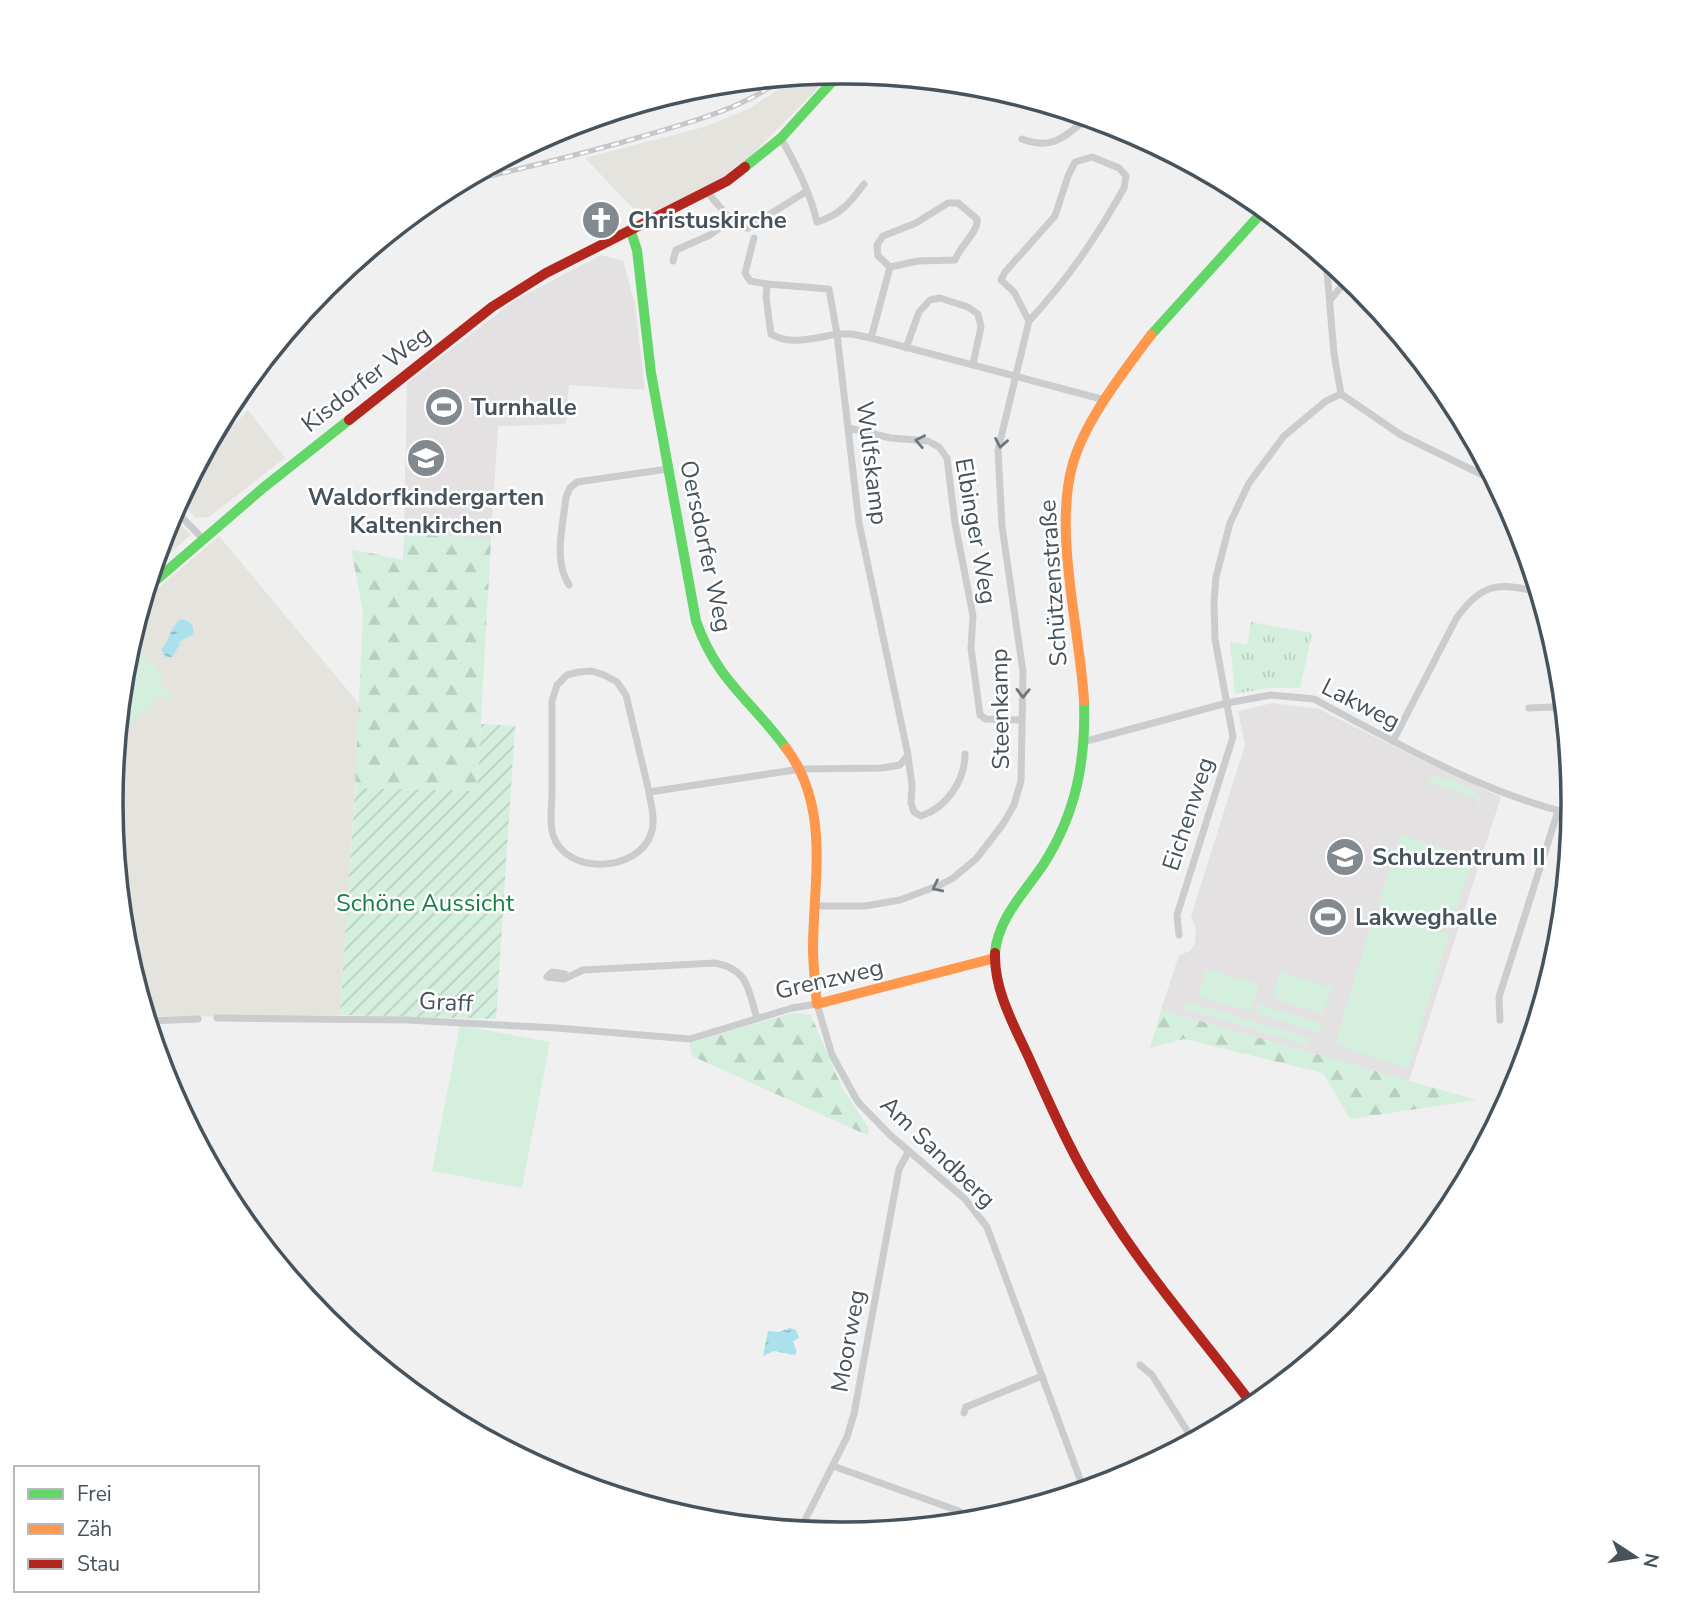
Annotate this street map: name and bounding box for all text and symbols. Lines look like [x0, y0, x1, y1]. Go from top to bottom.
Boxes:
church icon: Christuskirche [580, 199, 622, 241]
place label: Christuskirche [628, 204, 787, 236]
street label: Kisdorfer Weg [295, 318, 437, 440]
sports icon: Turnhalle [423, 386, 465, 428]
place label: Turnhalle [471, 391, 577, 423]
street label: Wulfskamp [849, 399, 895, 527]
one-way arrow [914, 434, 926, 449]
school or university icon: Waldorfkindergarten Kaltenkirchen [405, 437, 447, 479]
one-way arrow [994, 437, 1009, 449]
street label: Elbinger Weg [947, 455, 1005, 607]
street label: Oersdorfer Weg [672, 457, 740, 635]
place label: Waldorfkindergarten Kaltenkirchen [308, 481, 544, 541]
street label: Schützenstraße [1031, 498, 1075, 668]
street label: Steenkamp [983, 648, 1017, 770]
street label: Lakweg [1316, 671, 1406, 737]
one-way arrow [1015, 688, 1031, 698]
street label: Eichenweg [1155, 753, 1221, 875]
school or university icon: Schulzentrum II [1324, 836, 1366, 878]
place label: Schulzentrum II [1372, 841, 1546, 873]
one-way arrow [932, 878, 944, 892]
park label: Schöne Aussicht [336, 887, 515, 919]
sports icon: Lakweghalle [1307, 896, 1349, 938]
place label: Lakweghalle [1355, 901, 1497, 933]
street label: Grenzweg [772, 951, 886, 1007]
street label: Graff [418, 985, 475, 1019]
street label: Am Sandberg [873, 1089, 1003, 1215]
street label: Moorweg [823, 1287, 873, 1395]
legend [14, 1466, 259, 1592]
text: Frei [77, 1480, 112, 1508]
text: Zäh [77, 1515, 112, 1543]
north arrow [1600, 1522, 1670, 1592]
text: Stau [77, 1550, 120, 1578]
text: N [1636, 1551, 1665, 1570]

